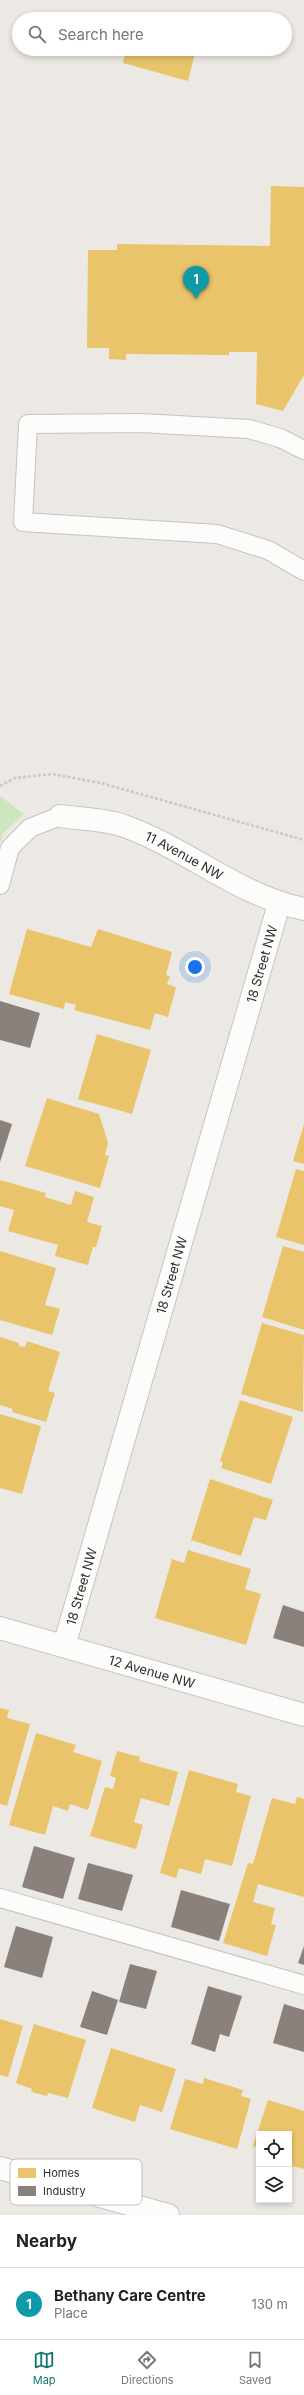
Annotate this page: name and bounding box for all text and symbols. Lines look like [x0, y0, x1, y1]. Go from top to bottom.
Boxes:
search box [12, 12, 292, 56]
icon: search [26, 23, 48, 45]
text: Search here [58, 25, 144, 44]
pin: 1 [183, 266, 209, 299]
street label: 11 Avenue NW [143, 828, 226, 883]
street label: 18 Street NW [243, 923, 280, 1005]
your location [185, 957, 205, 977]
street label: 18 Street NW [153, 1234, 190, 1316]
street label: 18 Street NW [62, 1546, 100, 1627]
street label: 12 Avenue NW [107, 1652, 197, 1691]
map controls [256, 2131, 292, 2203]
button: locate [256, 2131, 292, 2167]
legend [10, 2159, 142, 2205]
text: Homes [43, 2166, 80, 2180]
button: layers [256, 2167, 292, 2203]
text: Industry [43, 2184, 86, 2198]
text: Nearby [16, 2231, 77, 2251]
text: Bethany Care Centre [54, 2286, 206, 2305]
text: 1 [26, 2296, 32, 2312]
text: 130 m [251, 2296, 288, 2312]
text: Place [54, 2305, 88, 2321]
tab: Map [33, 2349, 56, 2387]
tab: Directions [121, 2349, 174, 2387]
tab: Saved [239, 2349, 271, 2387]

